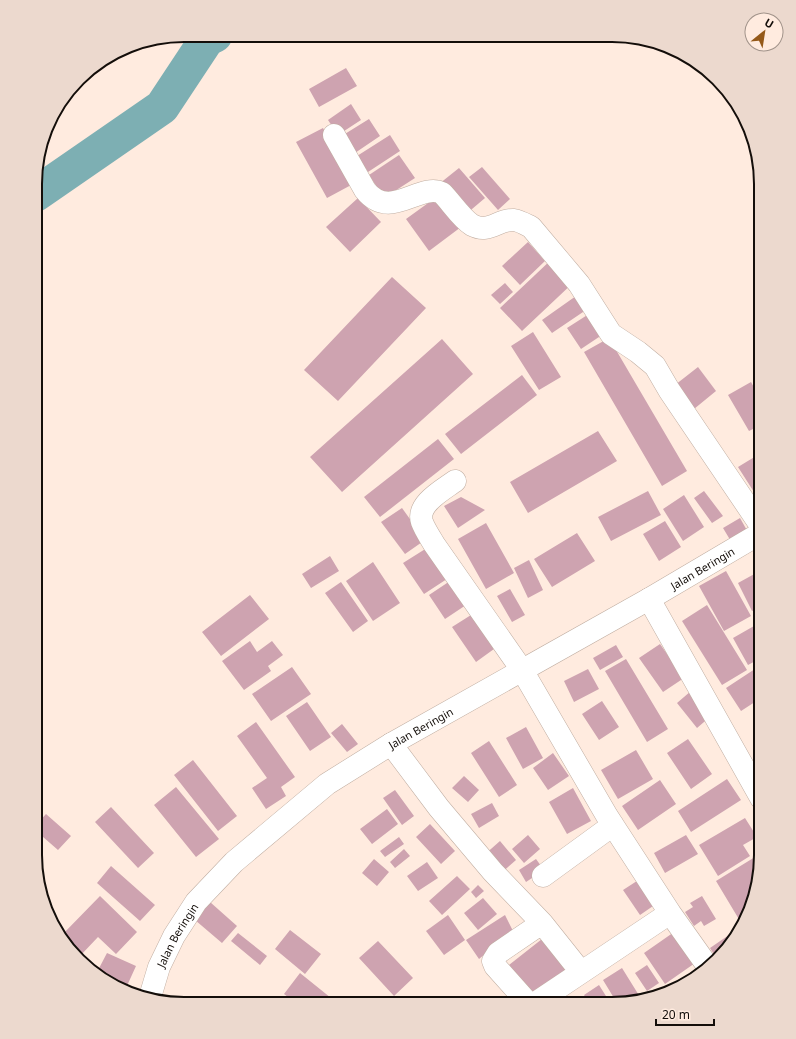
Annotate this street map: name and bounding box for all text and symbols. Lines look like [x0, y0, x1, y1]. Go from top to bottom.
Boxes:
north arrow [744, 12, 784, 52]
text: U [762, 14, 777, 31]
street label: Jalan Beringin [667, 543, 737, 593]
street label: Jalan Beringin [384, 703, 455, 752]
street label: Jalan Beringin [152, 900, 201, 971]
scale bar [656, 1001, 714, 1027]
text: 20 m [662, 1006, 690, 1023]

